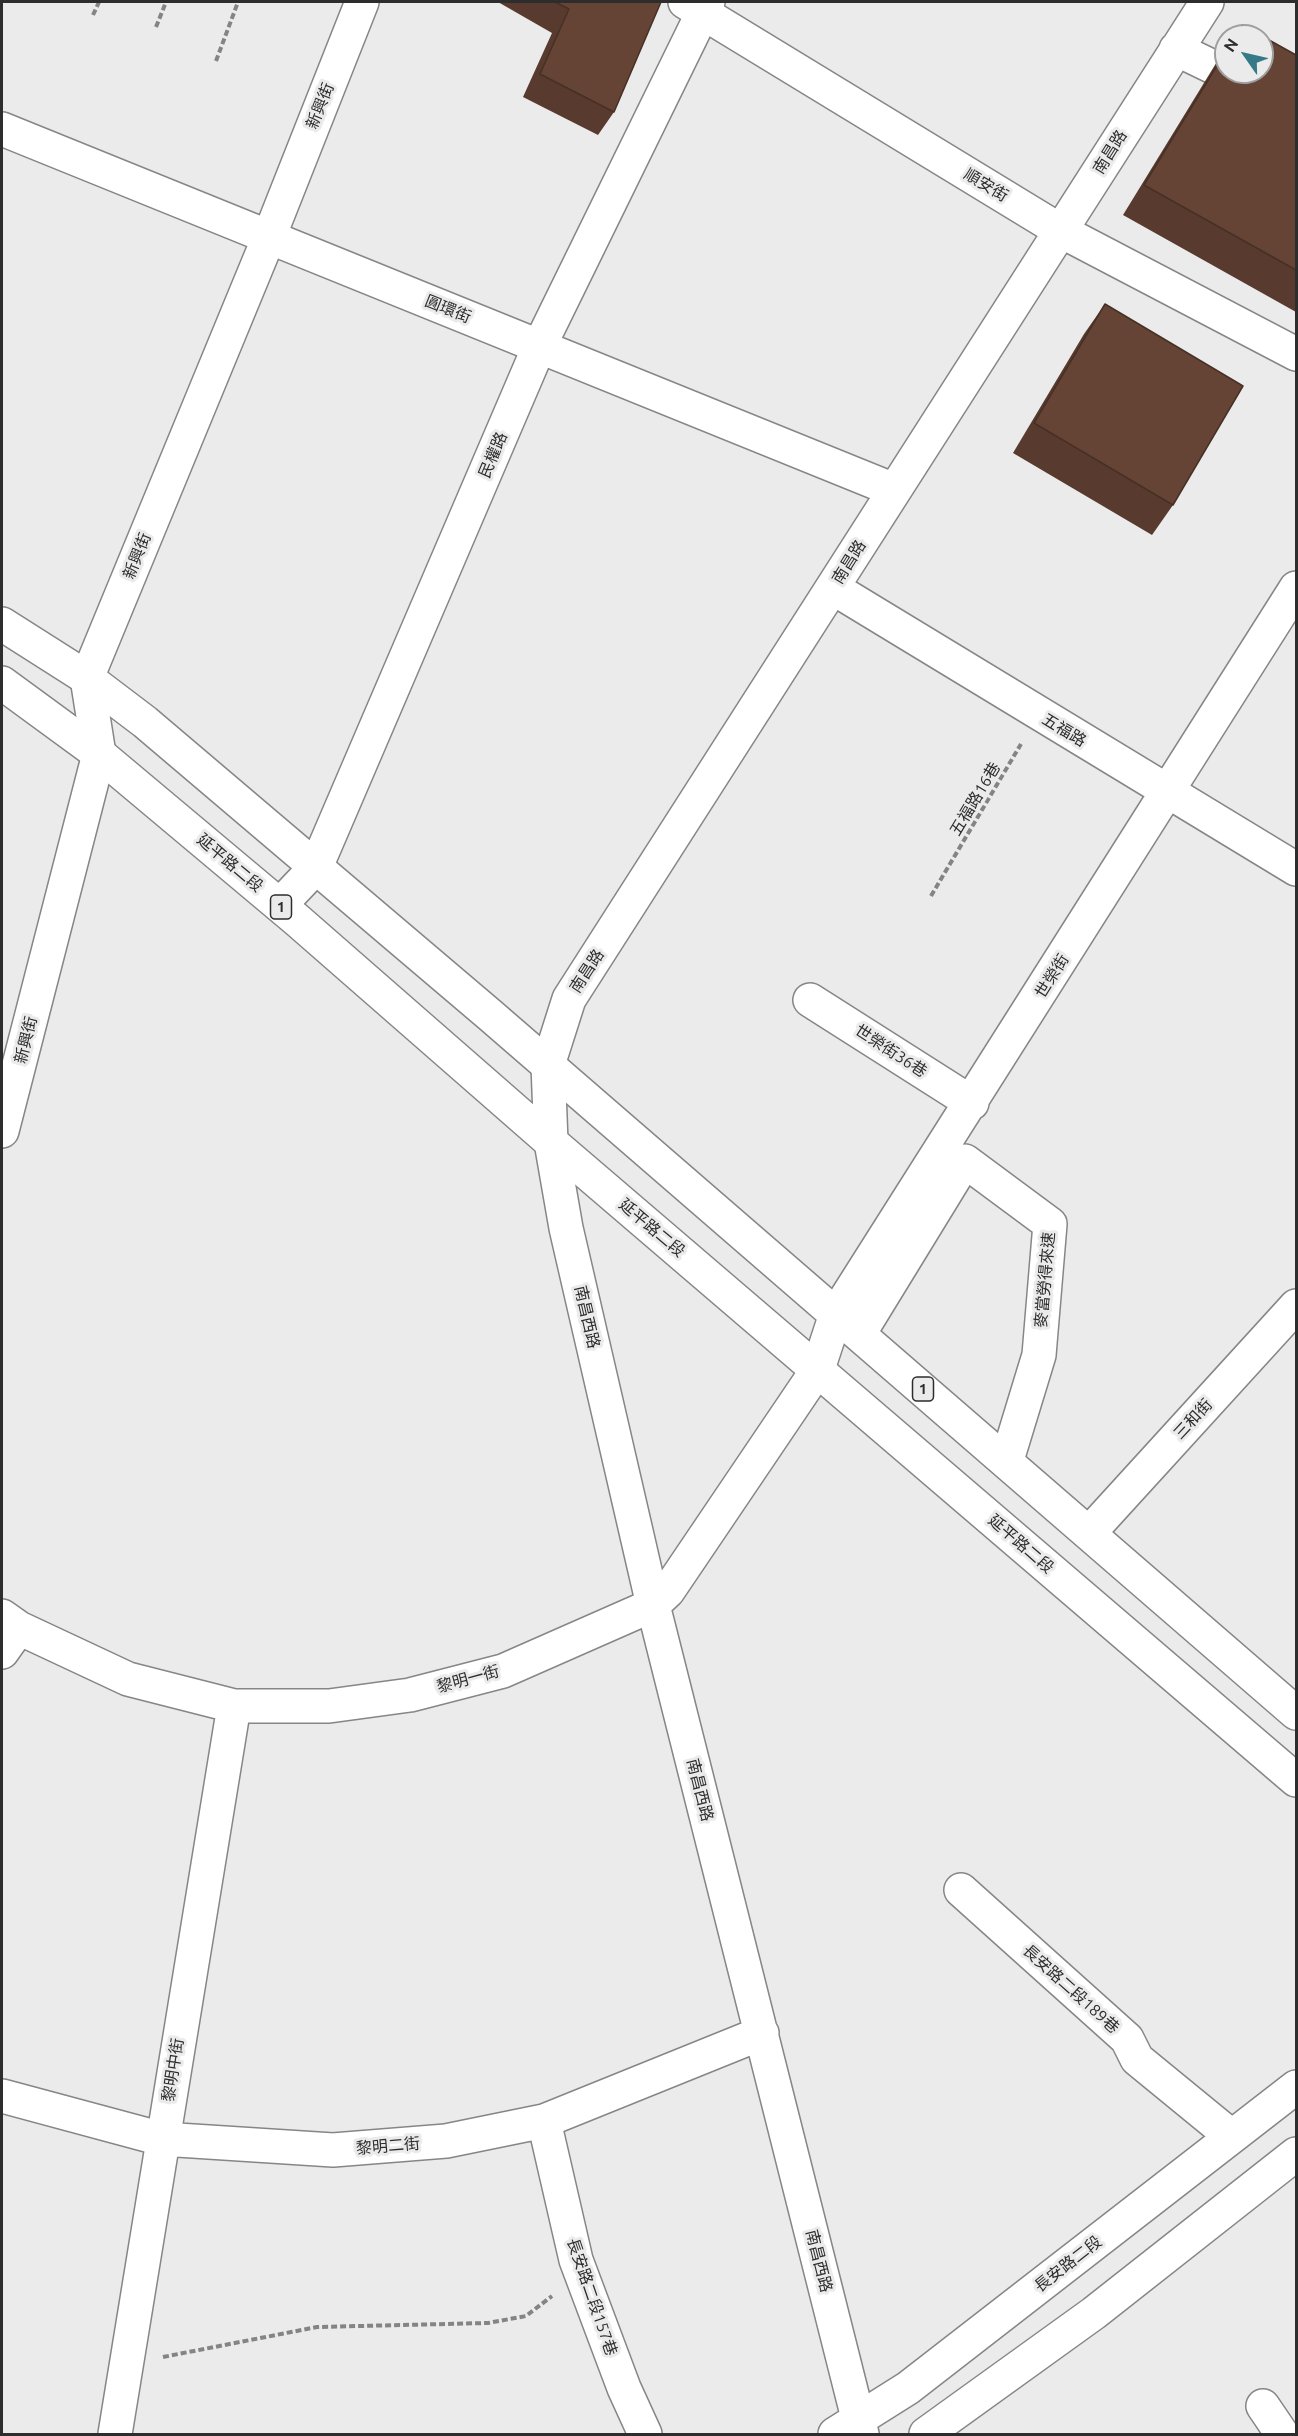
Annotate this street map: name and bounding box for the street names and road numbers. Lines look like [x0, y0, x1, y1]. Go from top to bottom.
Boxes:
street label: 新興街 [302, 80, 338, 132]
street label: 南昌路 [1089, 127, 1131, 177]
street label: 順安街 [960, 164, 1012, 206]
street label: 圓環街 [422, 291, 474, 327]
street label: 民權路 [475, 429, 511, 481]
street label: 新興街 [119, 530, 155, 582]
street label: 南昌路 [828, 537, 870, 587]
street label: 五福路 [1038, 709, 1090, 751]
street label: 五福路16巷 [946, 759, 1004, 839]
street label: 延平路二段 [193, 830, 267, 896]
road number: 1 [270, 895, 292, 919]
street label: 南昌路 [566, 946, 608, 996]
street label: 世榮街 [1031, 951, 1073, 1001]
street label: 新興街 [11, 1014, 41, 1066]
street label: 世榮街36巷 [851, 1021, 931, 1081]
street label: 延平路二段 [615, 1195, 689, 1261]
street label: 麥當勞得來速 [1031, 1231, 1059, 1329]
street label: 南昌西路 [570, 1284, 604, 1350]
road number: 1 [912, 1377, 934, 1401]
street label: 三和街 [1170, 1395, 1216, 1443]
street label: 延平路二段 [985, 1511, 1057, 1577]
street label: 黎明一街 [435, 1661, 501, 1697]
street label: 南昌西路 [683, 1757, 717, 1823]
street label: 長安路二段189巷 [1019, 1941, 1123, 2037]
street label: 黎明中街 [159, 2037, 187, 2103]
street label: 黎明二街 [355, 2134, 421, 2158]
street label: 南昌西路 [802, 2228, 836, 2294]
street label: 長安路二段 [1031, 2232, 1105, 2296]
street label: 長安路二段157巷 [563, 2236, 621, 2358]

